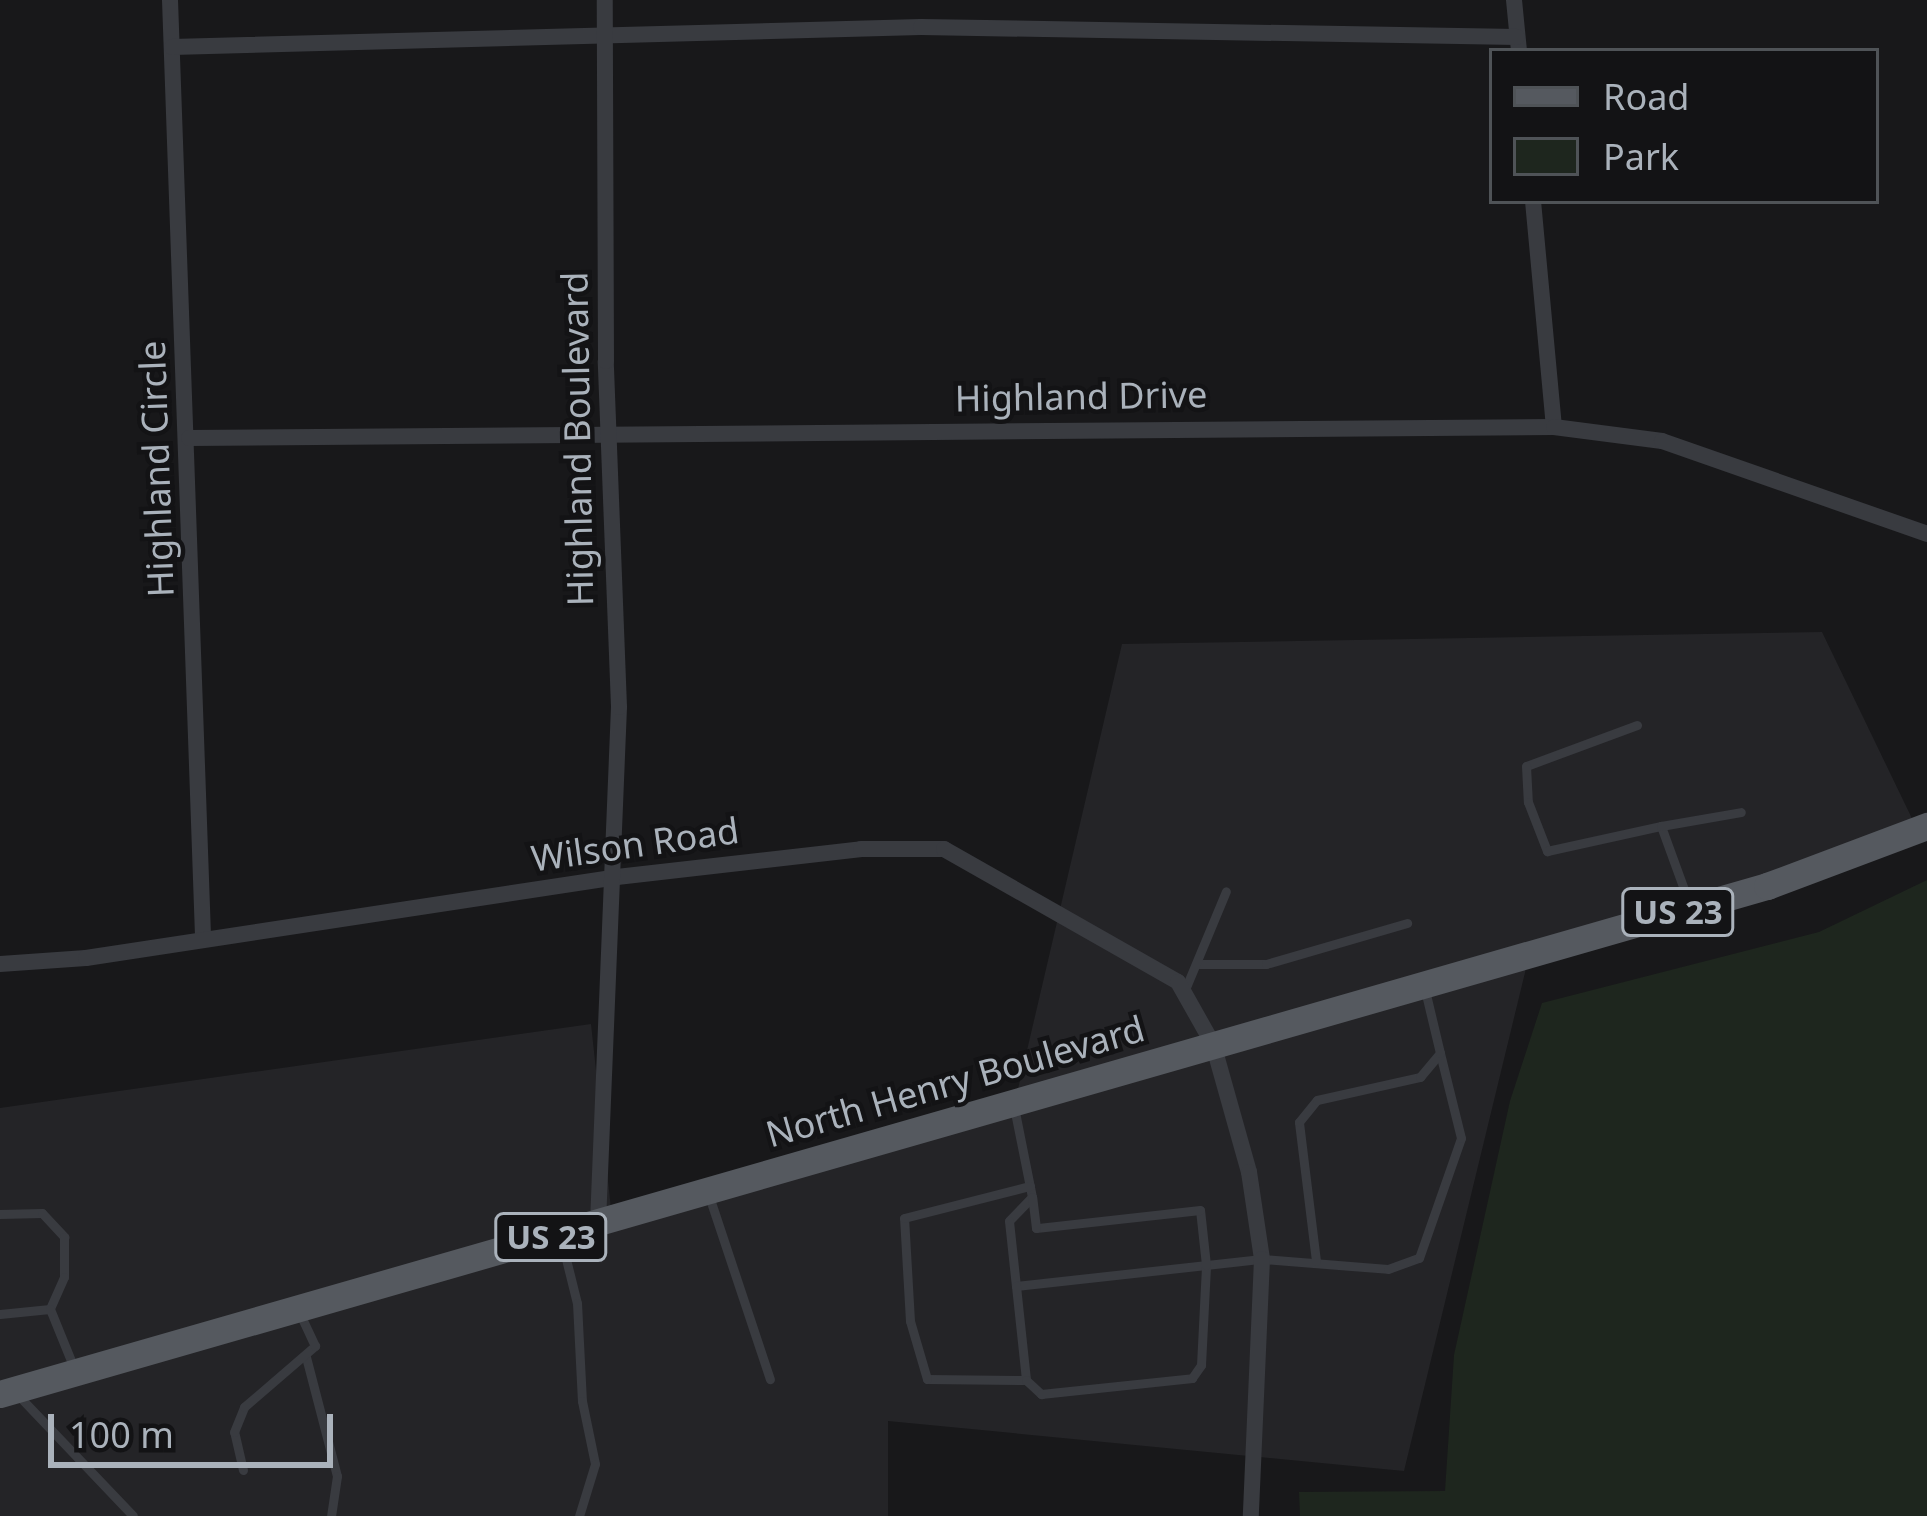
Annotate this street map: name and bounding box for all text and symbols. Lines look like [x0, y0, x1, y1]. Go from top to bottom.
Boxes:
legend [1489, 48, 1879, 204]
text: Road [1603, 72, 1690, 121]
text: Park [1603, 132, 1679, 181]
street label: Highland Boulevard [552, 271, 602, 607]
street label: Highland Circle [130, 340, 182, 598]
street label: Highland Drive [954, 372, 1208, 420]
street label: Wilson Road [528, 808, 742, 880]
road number: US 23 [1621, 885, 1735, 939]
street label: North Henry Boulevard [761, 1006, 1149, 1156]
road number: US 23 [494, 1210, 608, 1264]
scale bar [54, 1390, 339, 1464]
text: 100 m [69, 1410, 174, 1459]

